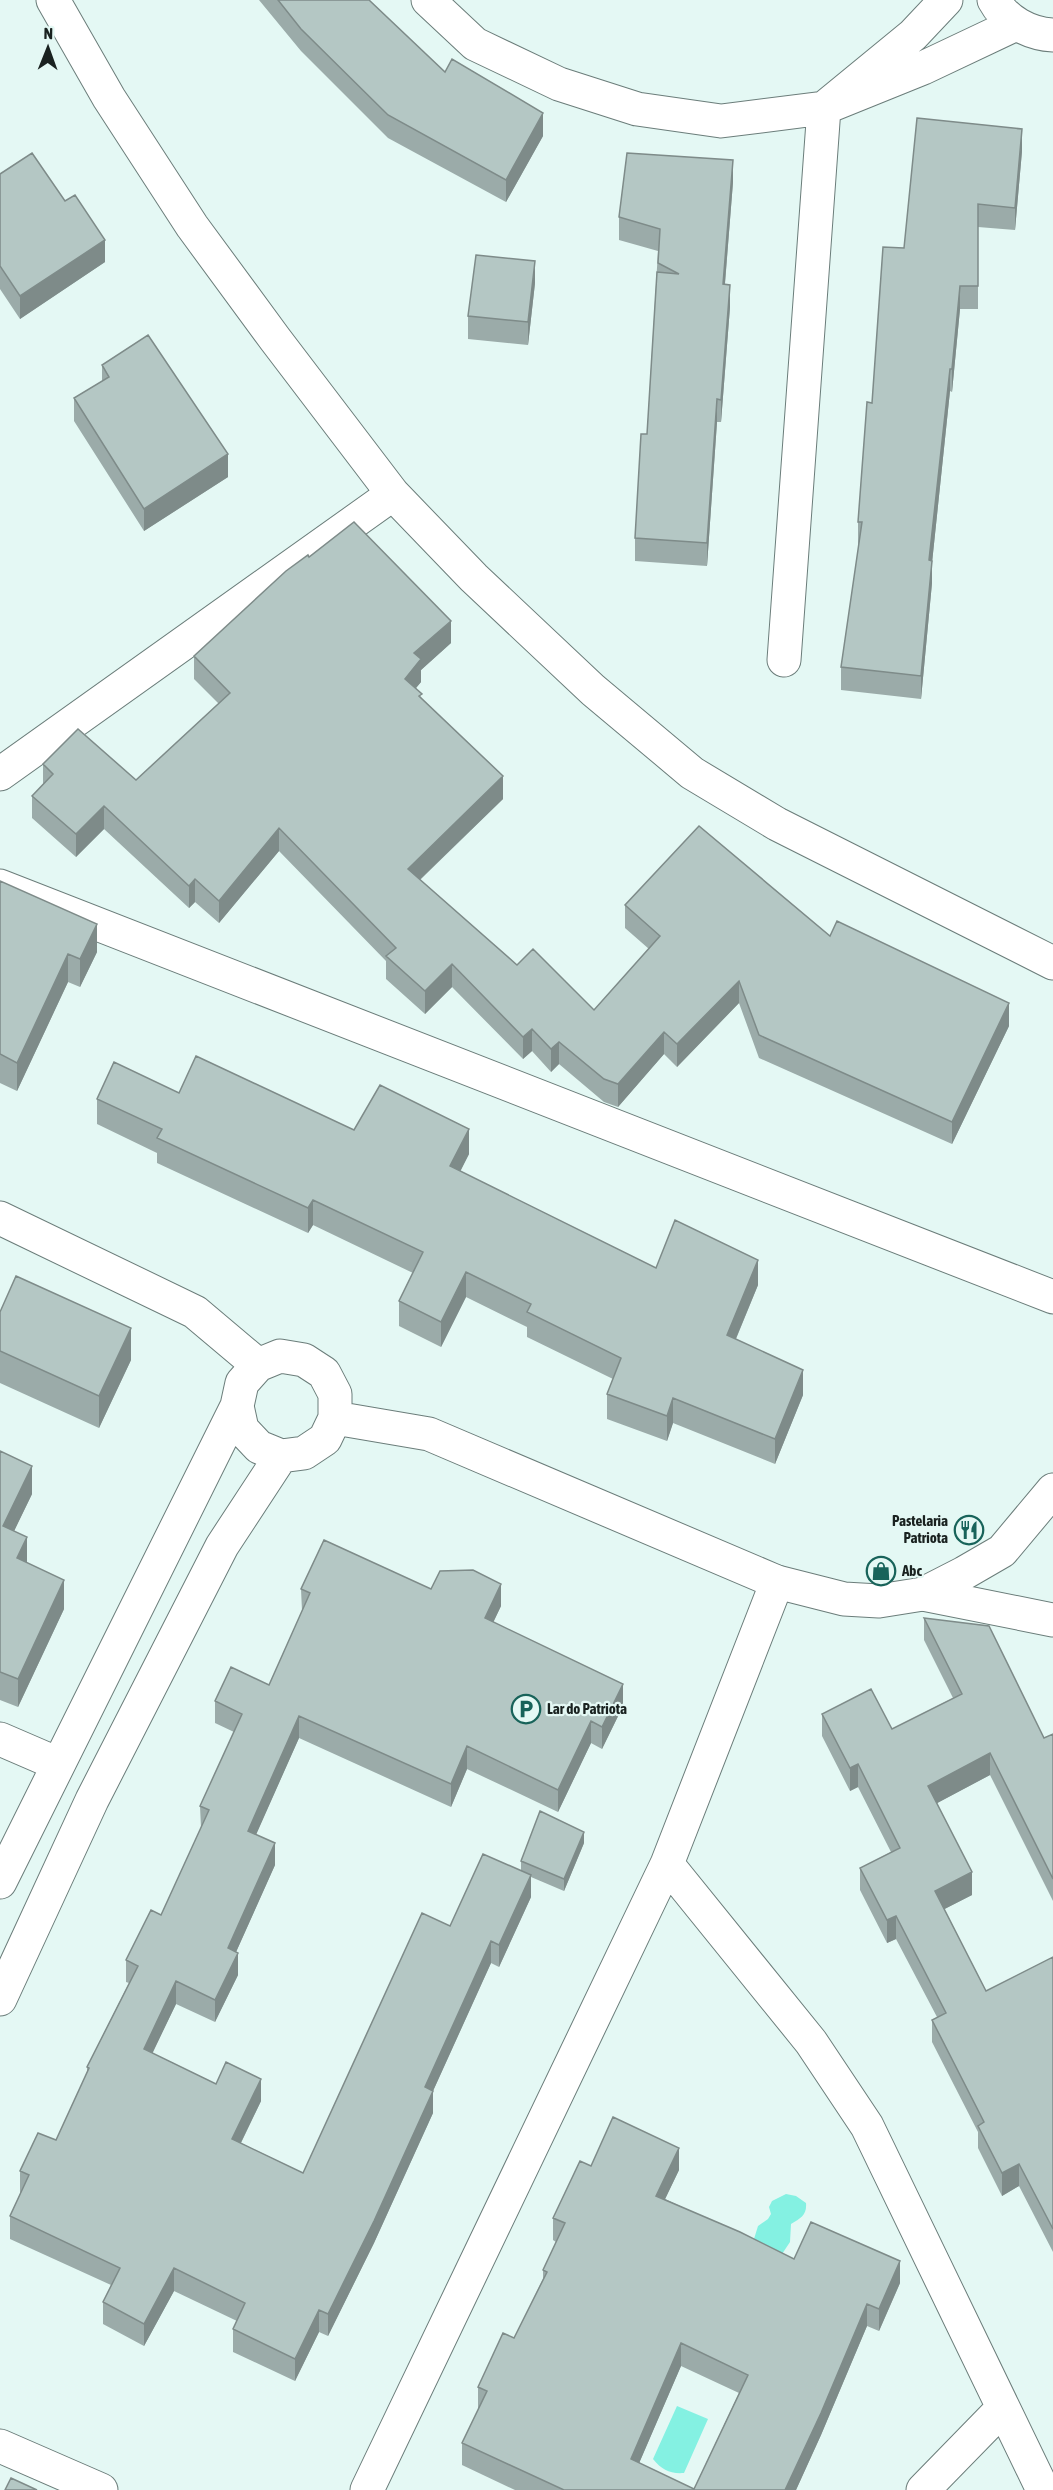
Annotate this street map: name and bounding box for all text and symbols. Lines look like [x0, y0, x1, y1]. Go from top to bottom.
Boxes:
north arrow [18, 18, 78, 78]
text: N [43, 24, 53, 42]
place label: Pastelaria Patriota [892, 1512, 948, 1546]
restaurant icon: Pastelaria Patriota [953, 1514, 985, 1546]
shop icon: Abc [865, 1555, 897, 1587]
place label: Abc [901, 1562, 922, 1579]
parking icon: Lar do Patriota [510, 1693, 542, 1725]
place label: Lar do Patriota [547, 1700, 627, 1717]

